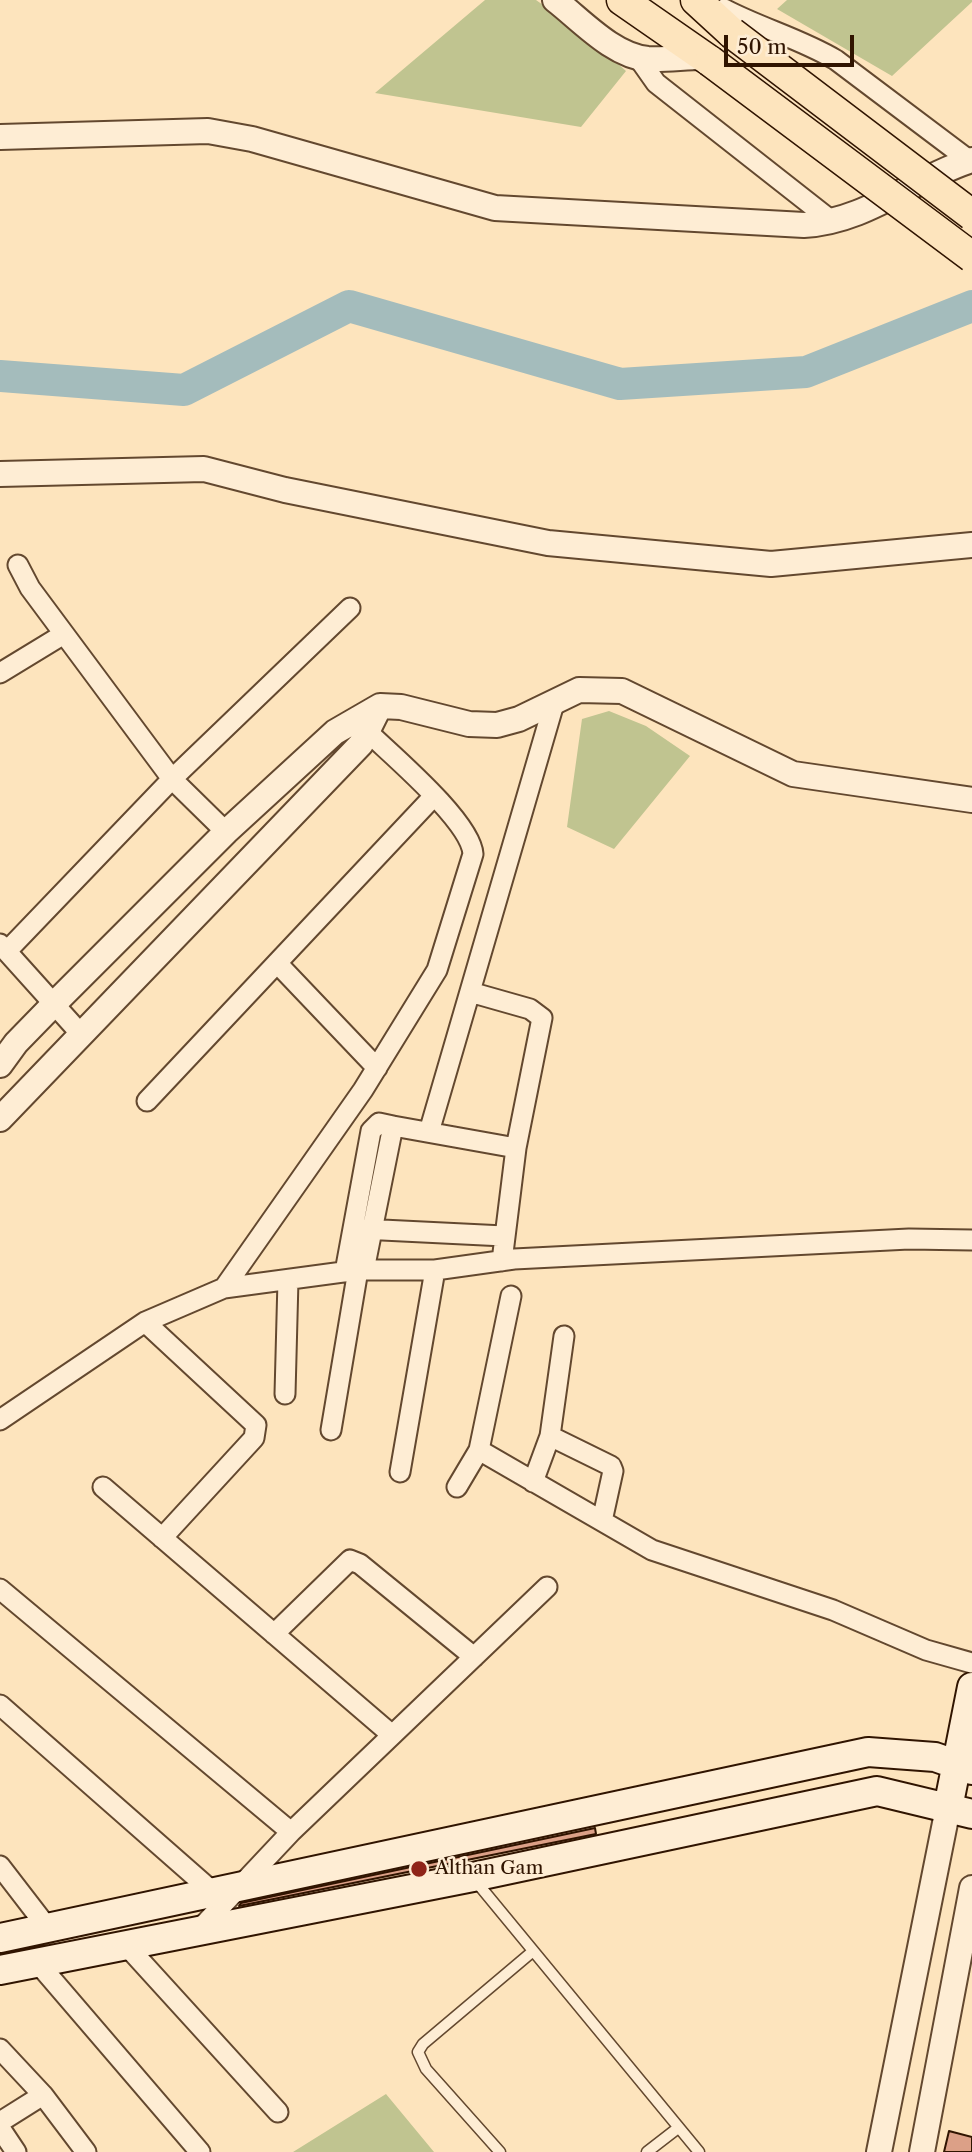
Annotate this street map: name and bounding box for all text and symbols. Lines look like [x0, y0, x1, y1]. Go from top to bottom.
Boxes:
scale bar [727, 21, 856, 65]
text: 50 m [737, 34, 787, 59]
place label: Althan Gam [435, 1858, 543, 1880]
marker: Althan Gam [409, 1859, 429, 1879]

